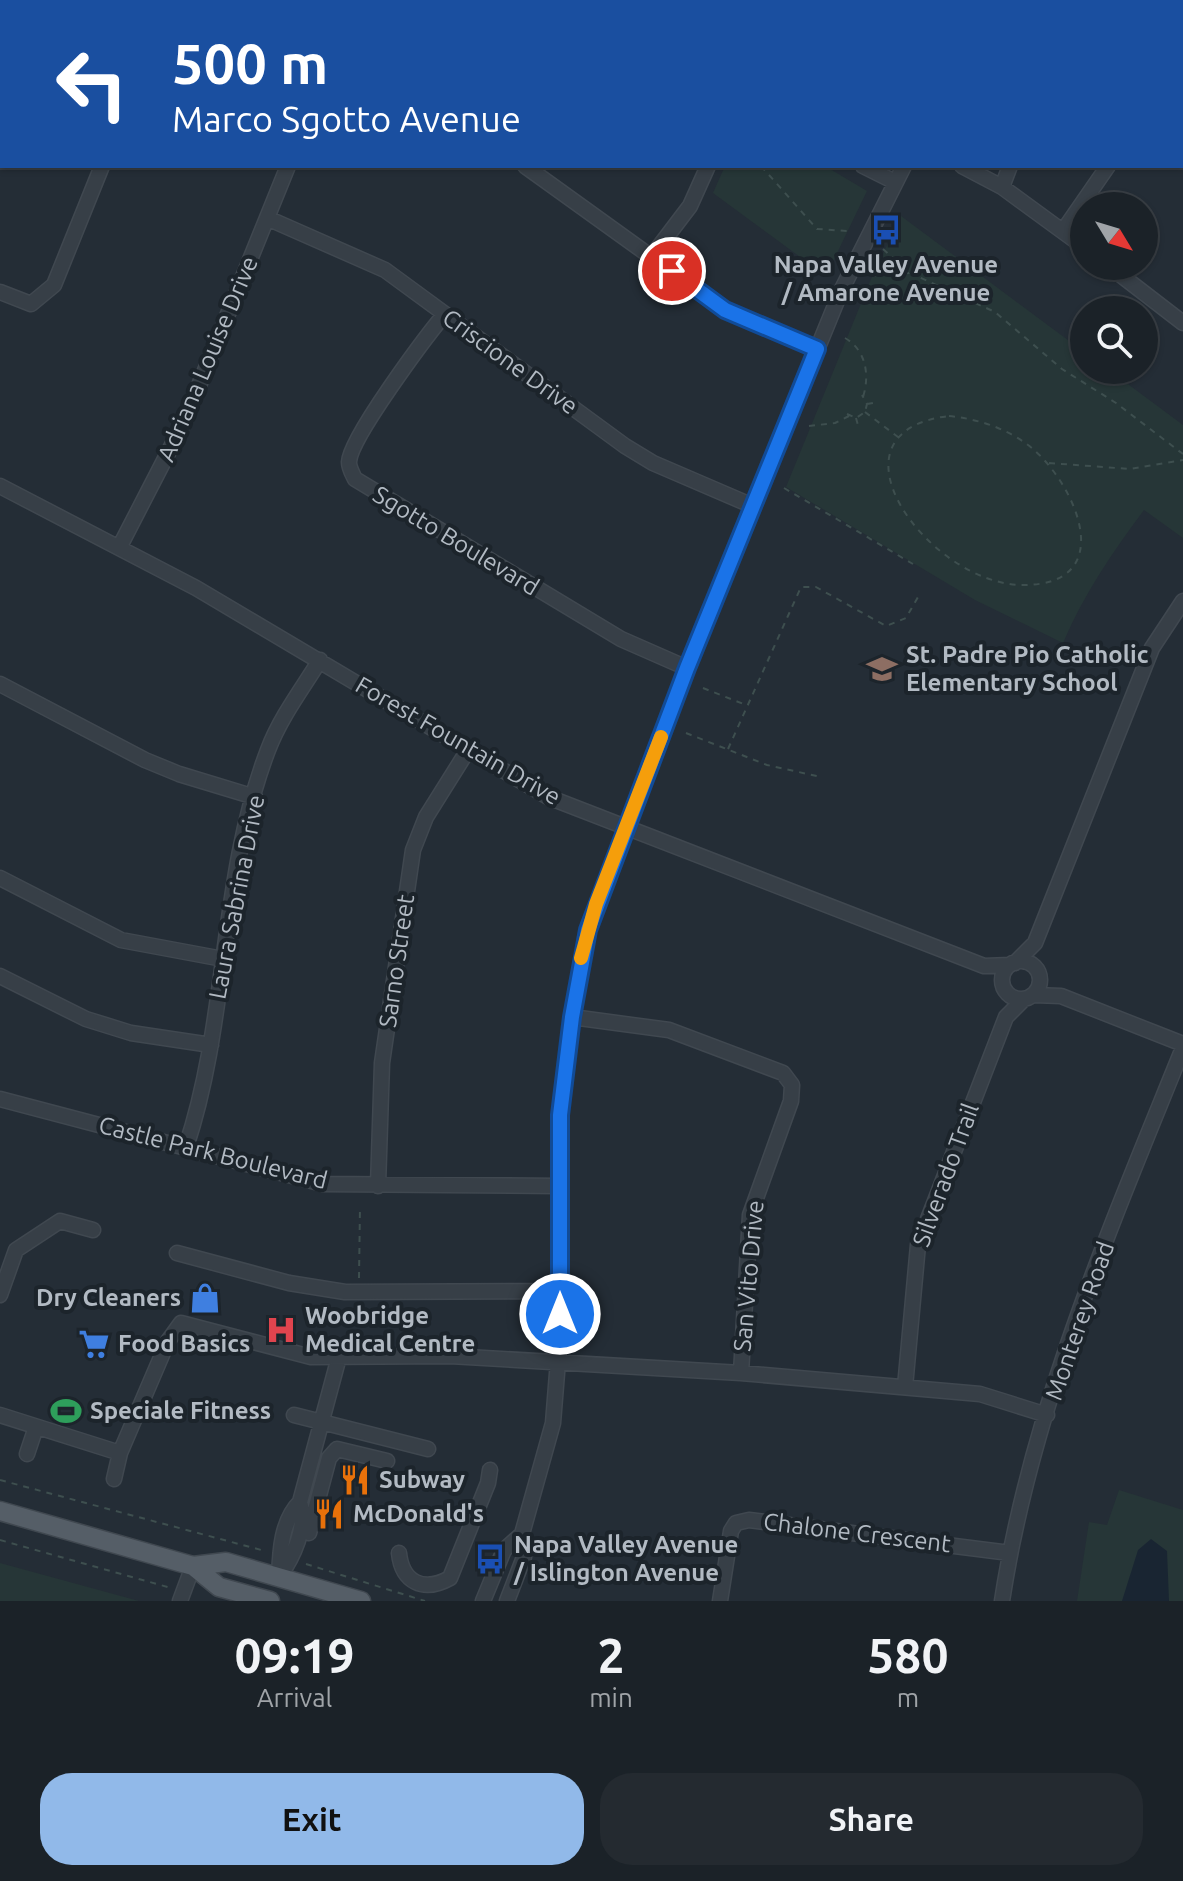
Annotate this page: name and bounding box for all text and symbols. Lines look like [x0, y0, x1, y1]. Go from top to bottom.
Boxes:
icon: left [40, 32, 144, 136]
text: 500 m [172, 32, 328, 95]
text: Marco Sgotto Avenue [172, 98, 521, 139]
north arrow [1070, 192, 1158, 280]
map controls [1070, 192, 1158, 384]
bus stop icon: Napa Valley Avenue / Amarone Avenue [869, 213, 903, 247]
pin [638, 237, 706, 305]
icon: arrive [650, 249, 694, 293]
place label: Napa Valley Avenue / Amarone Avenue [774, 251, 998, 306]
street label: Adriana Louise Drive [152, 252, 263, 465]
button: search [1070, 296, 1158, 384]
street label: Criscione Drive [438, 304, 583, 420]
street label: Sgotto Boulevard [369, 480, 544, 601]
place label: St. Padre Pio Catholic Elementary School [906, 641, 1149, 696]
school or university icon: St. Padre Pio Catholic Elementary School [865, 652, 899, 686]
street label: Forest Fountain Drive [351, 671, 565, 810]
street label: Laura Sabrina Drive [203, 793, 270, 1001]
street label: Sarno Street [374, 892, 419, 1029]
street label: Silverado Trail [907, 1099, 984, 1250]
street label: Castle Park Boulevard [96, 1111, 330, 1194]
street label: San Vito Drive [728, 1199, 769, 1353]
street label: Monterey Road [1040, 1238, 1119, 1404]
position arrow [518, 1272, 602, 1356]
shop icon: Dry Cleaners [188, 1281, 222, 1315]
place label: Dry Cleaners [36, 1284, 181, 1311]
place label: Woobridge Medical Centre [305, 1302, 475, 1357]
hospital icon: Woobridge Medical Centre [264, 1313, 298, 1347]
supermarket icon: Food Basics [77, 1327, 111, 1361]
place label: Food Basics [118, 1330, 250, 1357]
sports icon: Speciale Fitness [49, 1394, 83, 1428]
place label: Speciale Fitness [90, 1397, 271, 1424]
restaurant icon: Subway [338, 1463, 372, 1497]
place label: Subway [379, 1466, 465, 1493]
restaurant icon: McDonald's [312, 1497, 346, 1531]
place label: McDonald's [353, 1500, 484, 1527]
street label: Chalone Crescent [762, 1508, 953, 1557]
place label: Napa Valley Avenue / Islington Avenue [513, 1531, 738, 1586]
bus stop icon: Napa Valley Avenue / Islington Avenue [473, 1542, 507, 1576]
text: 09:19 [235, 1628, 355, 1682]
text: 2 [597, 1628, 624, 1682]
text: 580 [867, 1628, 948, 1682]
text: Arrival [257, 1683, 332, 1712]
text: min [589, 1683, 633, 1712]
text: m [897, 1683, 919, 1712]
button: Exit [40, 1773, 584, 1865]
button: Share [600, 1773, 1143, 1865]

